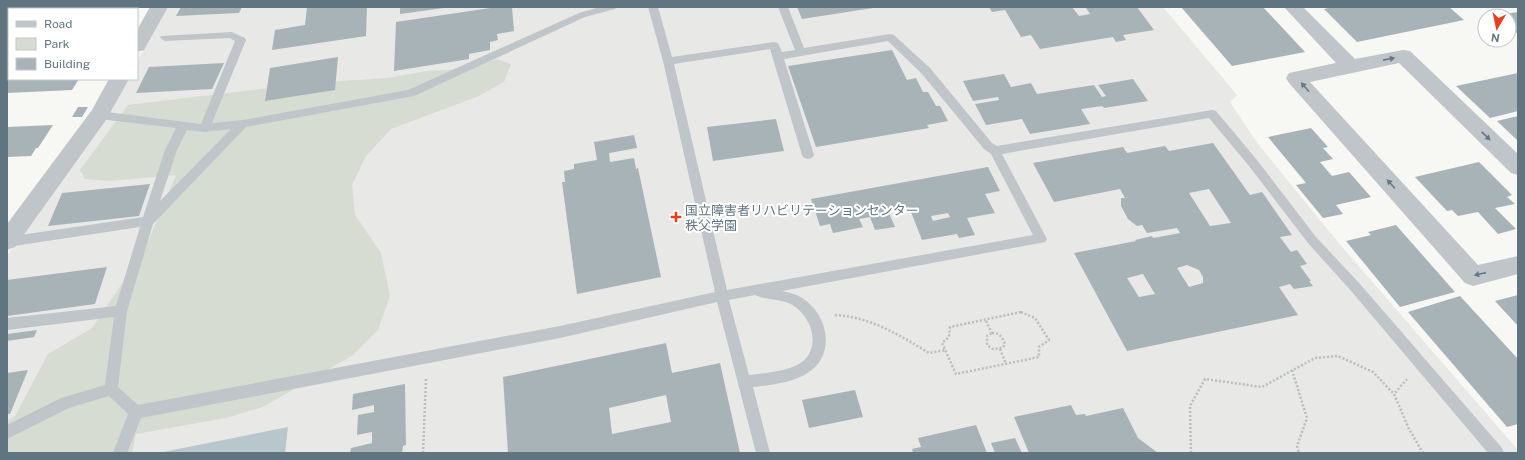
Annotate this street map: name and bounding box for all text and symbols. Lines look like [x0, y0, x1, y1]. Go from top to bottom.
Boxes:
legend [8, 8, 138, 80]
north arrow [1477, 8, 1517, 48]
text: Road [44, 17, 72, 31]
text: N [1490, 31, 1501, 44]
text: Park [44, 37, 70, 51]
one-way arrow [1383, 55, 1395, 61]
text: Building [44, 57, 90, 71]
one-way arrow [1300, 82, 1309, 92]
one-way arrow [1481, 131, 1491, 141]
one-way arrow [1387, 179, 1396, 189]
place label: 国立障害者リハビリテーションセンター 秩父学園 [685, 203, 919, 233]
marker: 国立障害者リハビリテーションセンター 秩父学園 [670, 211, 682, 223]
one-way arrow [1474, 271, 1486, 277]

